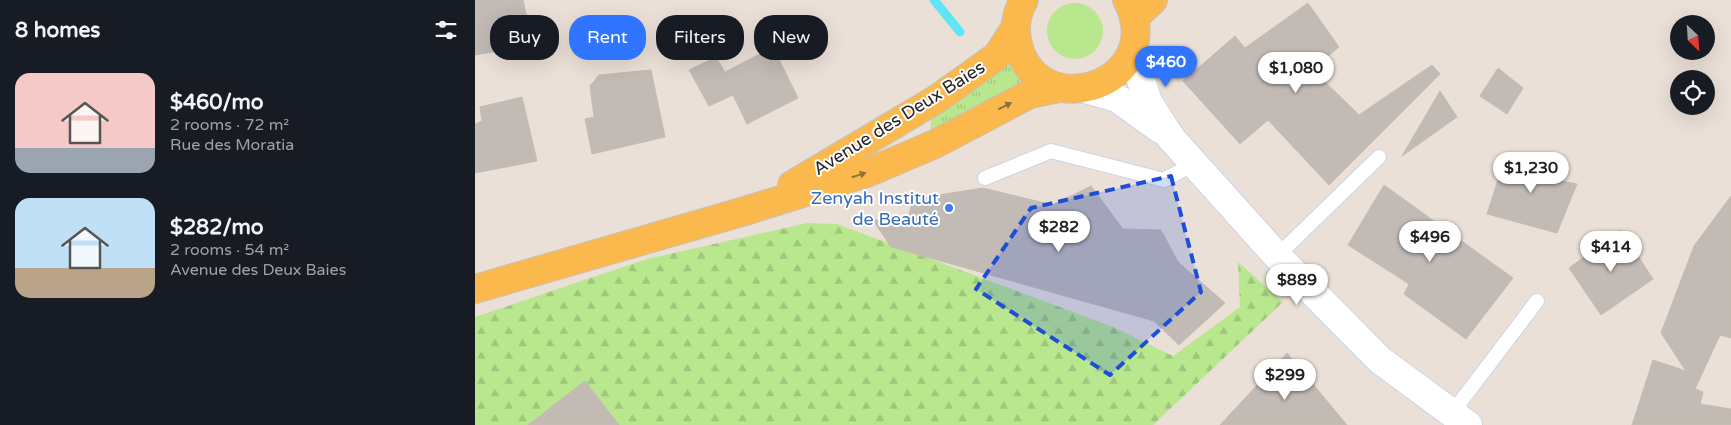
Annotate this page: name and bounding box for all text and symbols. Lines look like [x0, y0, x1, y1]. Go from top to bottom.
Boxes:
chip: Buy [490, 15, 559, 60]
chip: Rent [569, 15, 646, 60]
chip: Filters [656, 15, 744, 60]
chip: New [754, 15, 828, 60]
north arrow [1670, 15, 1715, 60]
map controls [1670, 15, 1715, 115]
icon: filters [432, 16, 460, 44]
text: 8 homes [15, 18, 100, 43]
pin: $460 [1136, 46, 1196, 88]
text: $460 [1146, 52, 1186, 72]
pin: $1,080 [1255, 52, 1337, 94]
street label: Avenue des Deux Baies [809, 56, 989, 180]
text: $1,080 [1269, 58, 1323, 78]
button: locate [1670, 70, 1715, 115]
text: $460/mo [170, 90, 264, 115]
icon: home [55, 93, 115, 153]
one-way arrow [998, 102, 1012, 110]
text: 2 rooms · 72 m² [170, 115, 289, 135]
text: Rue des Moratia [170, 135, 294, 155]
pin: $1,230 [1490, 152, 1572, 194]
text: $1,230 [1504, 158, 1558, 178]
one-way arrow [851, 171, 866, 179]
place label: Zenyah Institut de Beauté [811, 187, 939, 230]
marker: Zenyah Institut de Beauté [943, 202, 955, 214]
pin: $282 [1029, 210, 1089, 253]
text: $282/mo [170, 215, 264, 240]
text: $282 [1039, 217, 1079, 237]
icon: home [55, 218, 115, 278]
pin: $496 [1400, 220, 1460, 263]
text: $496 [1410, 227, 1450, 247]
pin: $414 [1581, 230, 1641, 273]
text: $414 [1591, 237, 1631, 257]
text: 2 rooms · 54 m² [170, 240, 289, 260]
text: Avenue des Deux Baies [170, 260, 346, 280]
pin: $889 [1267, 264, 1327, 306]
text: $889 [1277, 270, 1317, 290]
pin: $299 [1255, 358, 1315, 401]
text: $299 [1265, 365, 1305, 385]

